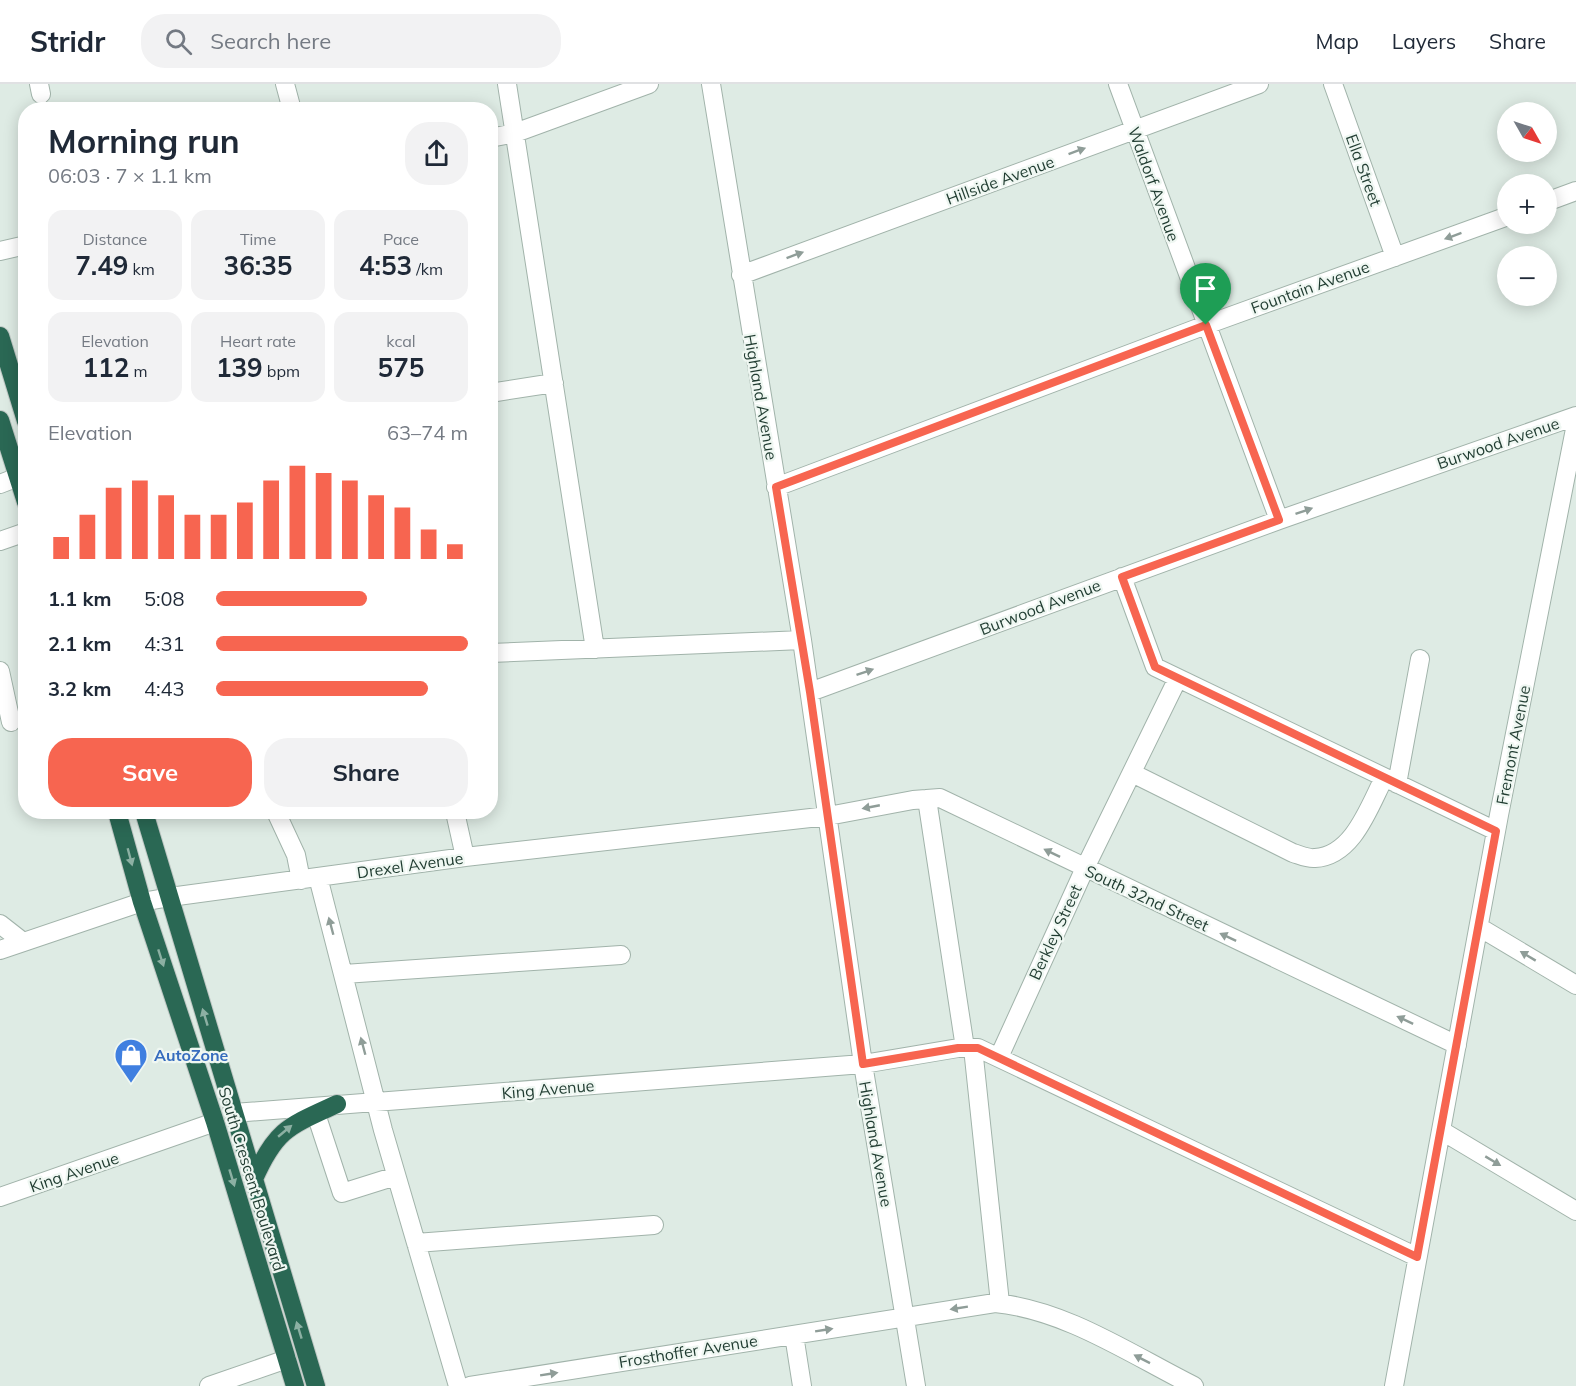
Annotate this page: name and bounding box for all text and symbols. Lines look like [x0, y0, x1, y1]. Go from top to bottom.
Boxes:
search box [141, 14, 561, 68]
text: Stridr [30, 24, 105, 59]
icon: search [162, 25, 195, 58]
text: Search here [210, 27, 331, 55]
text: Map [1316, 28, 1359, 54]
text: Layers [1392, 28, 1456, 54]
text: Share [1489, 28, 1546, 54]
north arrow [1497, 102, 1557, 162]
map controls [1497, 102, 1557, 306]
text: Morning run [48, 120, 240, 161]
button: share [405, 122, 468, 185]
street label: Waldorf Avenue [1124, 124, 1184, 244]
street label: Ella Street [1342, 131, 1386, 209]
one-way arrow [1068, 146, 1086, 156]
street label: Hillside Avenue [943, 151, 1057, 209]
text: 06:03 · 7 × 1.1 km [48, 163, 212, 188]
button: + [1497, 174, 1557, 234]
text: Distance [83, 229, 147, 249]
text: Time [240, 229, 276, 249]
text: Pace [383, 229, 419, 249]
one-way arrow [1443, 231, 1461, 241]
button: − [1497, 246, 1557, 306]
text: 7.49 [75, 249, 128, 282]
text: 36:35 [224, 249, 292, 282]
text: 4:53 [359, 249, 412, 282]
one-way arrow [787, 250, 805, 260]
street label: Fountain Avenue [1248, 256, 1372, 318]
text: km [128, 259, 155, 279]
text: /km [412, 259, 443, 279]
pin [1180, 263, 1231, 325]
icon: arrive [1189, 272, 1222, 305]
text: Elevation [81, 331, 149, 351]
text: Heart rate [220, 331, 296, 351]
text: kcal [386, 331, 416, 351]
street label: Highland Avenue [740, 333, 782, 461]
text: 112 [82, 351, 129, 384]
text: 139 [216, 351, 263, 384]
text: 575 [378, 351, 424, 384]
text: m [129, 361, 148, 381]
text: bpm [263, 361, 300, 381]
street label: Burwood Avenue [1434, 413, 1562, 473]
text: Elevation [48, 420, 133, 445]
text: 63–74 m [387, 420, 468, 445]
one-way arrow [1296, 505, 1314, 515]
street label: Burwood Avenue [977, 575, 1103, 639]
text: 1.1 km [48, 586, 111, 611]
text: 5:08 [144, 586, 185, 611]
text: 2.1 km [48, 631, 111, 656]
text: 4:31 [144, 631, 185, 656]
one-way arrow [856, 666, 874, 676]
text: 3.2 km [48, 676, 111, 701]
text: 4:43 [144, 676, 185, 701]
street label: Fremont Avenue [1492, 684, 1534, 806]
button: Save [48, 738, 252, 807]
button: Share [264, 738, 468, 807]
one-way arrow [861, 803, 880, 812]
one-way arrow [125, 848, 135, 866]
street label: Drexel Avenue [356, 848, 464, 882]
one-way arrow [1044, 848, 1061, 857]
street label: South 32nd Street [1082, 861, 1212, 936]
street label: Berkley Street [1024, 881, 1086, 983]
one-way arrow [326, 916, 335, 934]
one-way arrow [1220, 932, 1237, 941]
one-way arrow [156, 949, 166, 967]
one-way arrow [1519, 951, 1536, 961]
one-way arrow [200, 1007, 209, 1025]
one-way arrow [1396, 1016, 1413, 1025]
shop icon: AutoZone [113, 1037, 149, 1084]
one-way arrow [358, 1037, 367, 1055]
place label: AutoZone [154, 1045, 229, 1065]
street label: King Avenue [501, 1075, 595, 1103]
street label: Highland Avenue [855, 1080, 897, 1208]
street label: South Crescent Boulevard [214, 1085, 290, 1273]
one-way arrow [277, 1124, 293, 1137]
street label: King Avenue [27, 1147, 121, 1197]
one-way arrow [1485, 1155, 1501, 1166]
one-way arrow [228, 1169, 237, 1187]
one-way arrow [950, 1304, 969, 1313]
one-way arrow [294, 1321, 303, 1339]
one-way arrow [815, 1325, 834, 1334]
street label: Frosthoffer Avenue [617, 1330, 759, 1372]
one-way arrow [1133, 1355, 1150, 1364]
one-way arrow [540, 1369, 559, 1378]

